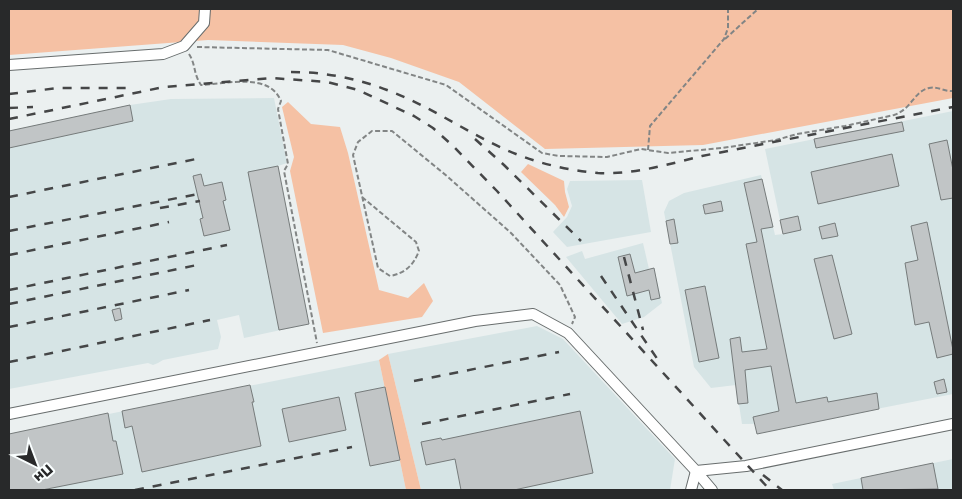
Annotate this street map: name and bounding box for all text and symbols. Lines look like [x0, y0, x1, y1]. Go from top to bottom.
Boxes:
north arrow [10, 439, 60, 489]
text: Пн [30, 460, 56, 486]

